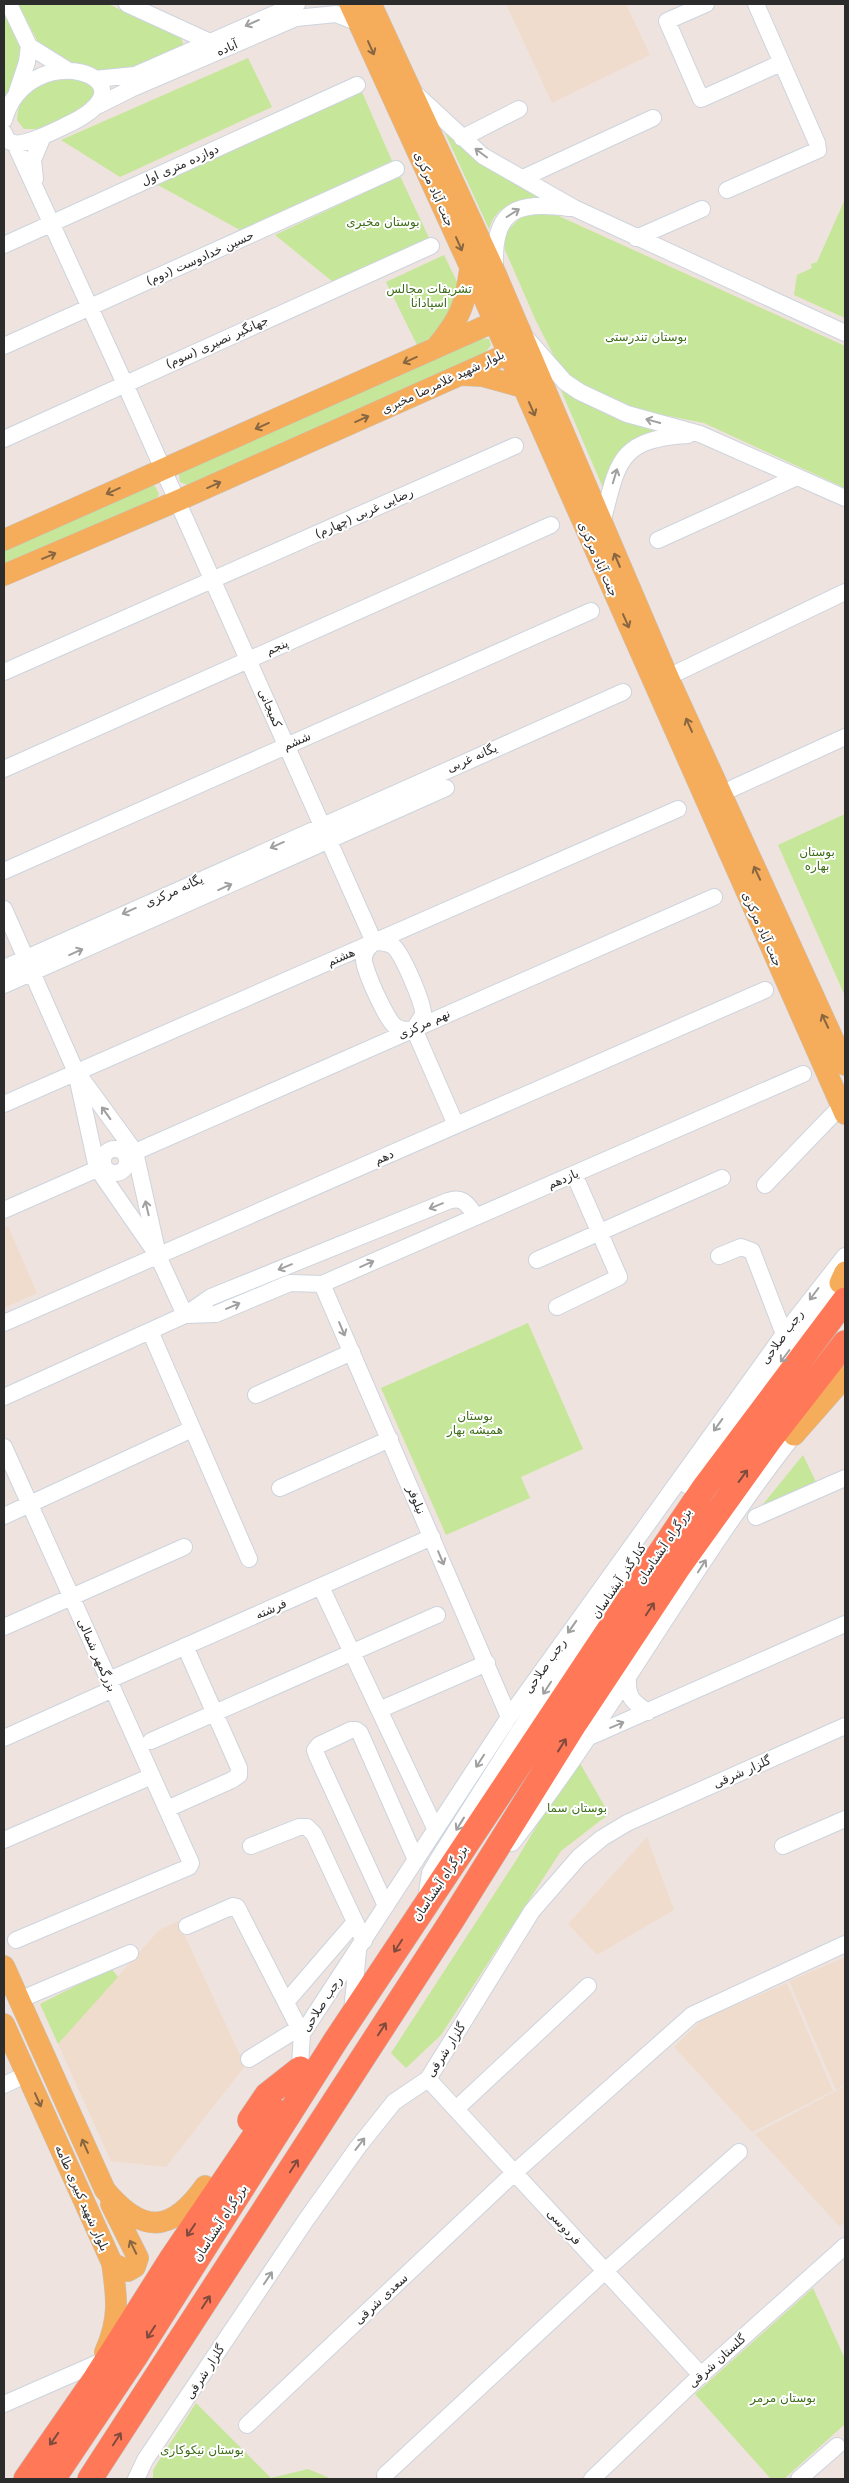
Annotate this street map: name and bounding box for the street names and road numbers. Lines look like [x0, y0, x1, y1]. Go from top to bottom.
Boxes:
street label: آباده [214, 36, 240, 59]
street label: دوازده متری اول [139, 142, 221, 189]
street label: جنت آباد مرکزی [410, 149, 458, 229]
street label: حسین خدادوست (دوم) [144, 228, 256, 289]
street label: جهانگیر نصیری (سوم) [164, 313, 271, 372]
street label: بلوار شهید غلامرضا مخبری [379, 347, 507, 418]
street label: رضایی غربی (چهارم) [313, 485, 416, 542]
street label: جنت آباد مرکزی [574, 519, 622, 599]
street label: پنجم [264, 636, 290, 658]
street label: کمیجانی [255, 686, 285, 730]
street label: ششم [281, 729, 313, 753]
street label: یگانه غربی [445, 741, 500, 776]
street label: یگانه مرکزی [143, 872, 206, 911]
street label: جنت آباد مرکزی [738, 889, 786, 969]
street label: هشتم [325, 945, 357, 969]
street label: نهم مرکزی [396, 1006, 453, 1043]
street label: دهم [372, 1147, 396, 1167]
street label: یازدهم [545, 1166, 581, 1193]
street label: رجب صلاحی [758, 1307, 807, 1367]
street label: نیلوفر [402, 1483, 428, 1517]
street label: بزرگراه آبشناسان [633, 1505, 695, 1587]
street label: کنارگذر آبشناسان [588, 1540, 650, 1622]
street label: فرشته [253, 1596, 289, 1623]
street label: بزرگمهر شمالی [74, 1616, 119, 1694]
street label: رجب صلاحی [521, 1636, 570, 1697]
street label: گلزار شرقی [711, 1753, 774, 1792]
street label: بزرگراه آبشناسان [409, 1842, 471, 1924]
street label: رجب صلاحی [299, 1973, 346, 2035]
street label: گلزار شرقی [423, 2020, 470, 2080]
street label: بلوار شهید کبیری طامه [51, 2143, 112, 2254]
street label: بزرگراه آبشناسان [189, 2181, 251, 2265]
street label: فردوسی [543, 2206, 584, 2248]
street label: سعدی شرقی [351, 2271, 411, 2328]
street label: گلستان شرقی [685, 2331, 750, 2391]
street label: گلزار شرقی [182, 2342, 229, 2402]

